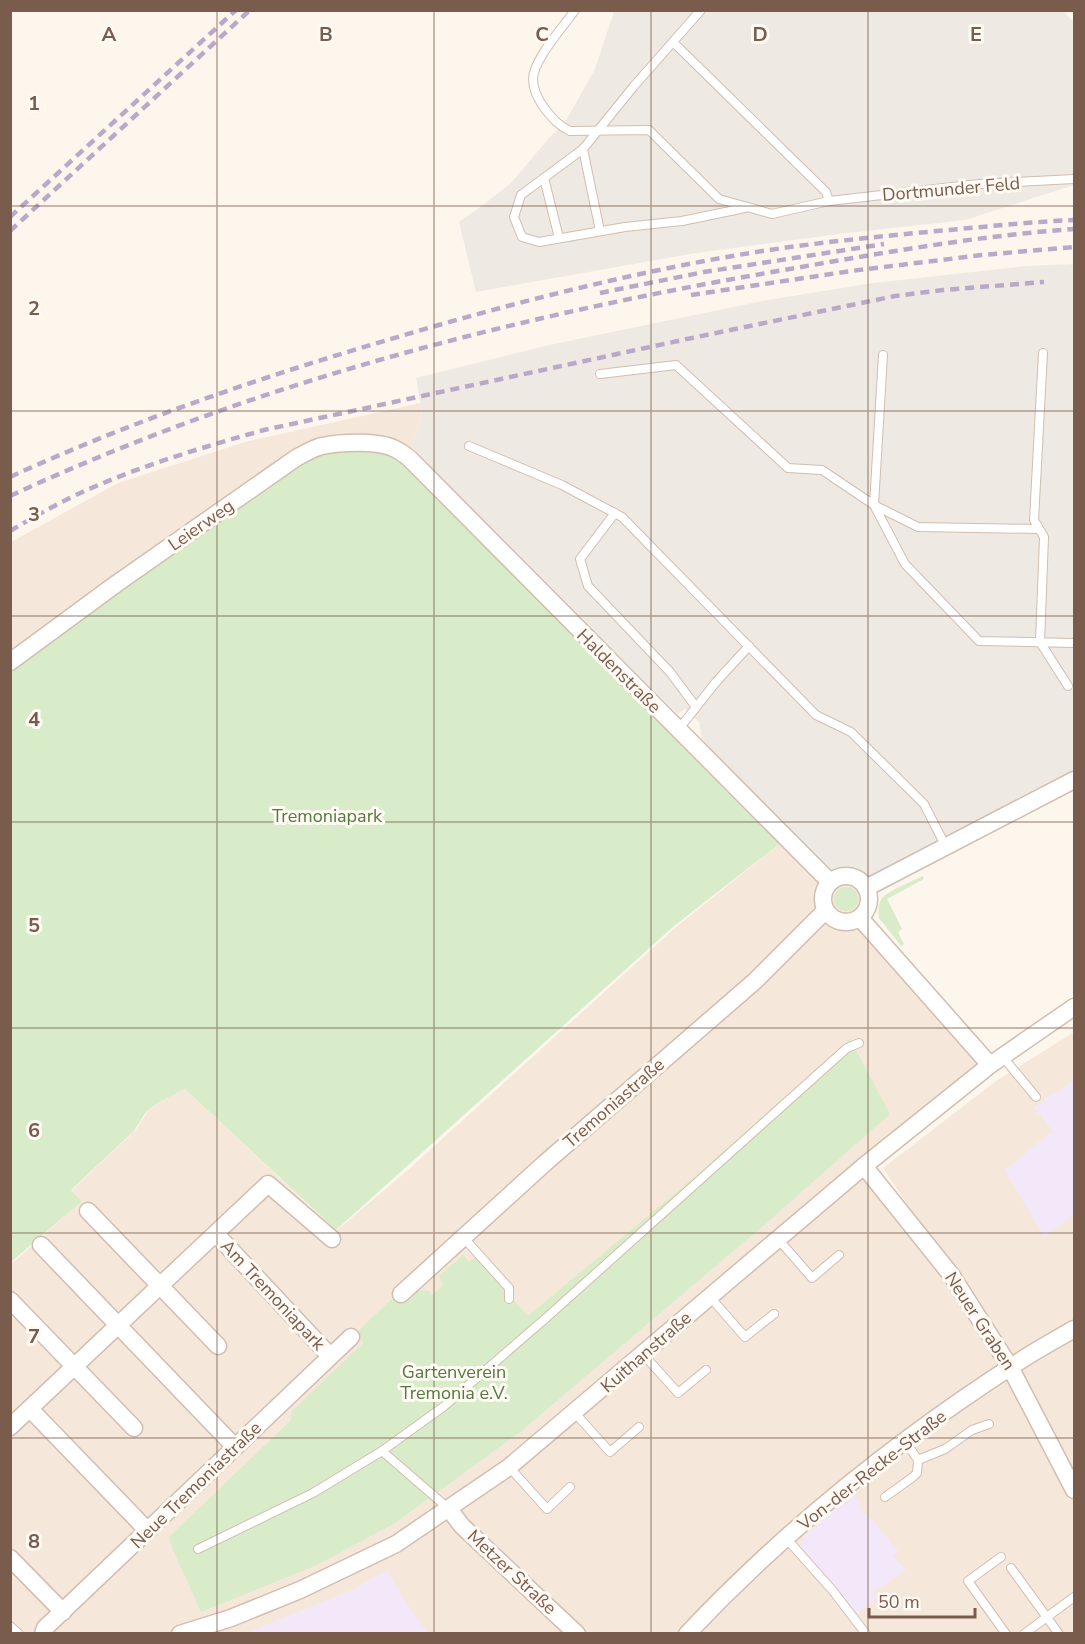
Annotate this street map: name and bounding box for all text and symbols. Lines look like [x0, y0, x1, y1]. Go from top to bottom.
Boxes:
text: A [102, 21, 117, 48]
text: B [319, 21, 333, 48]
text: C [535, 21, 549, 48]
text: D [752, 21, 768, 48]
text: E [970, 21, 982, 48]
text: 1 [28, 90, 40, 117]
street label: Dortmunder Feld [881, 171, 1021, 207]
text: 2 [28, 295, 40, 322]
street label: Leierweg [163, 494, 239, 556]
text: 3 [28, 501, 40, 528]
street label: Haldenstraße [572, 624, 666, 718]
text: 4 [28, 706, 40, 733]
park label: Tremoniapark [272, 804, 383, 828]
text: 5 [28, 912, 40, 939]
street label: Tremoniastraße [559, 1053, 669, 1153]
text: 6 [28, 1117, 40, 1144]
street label: Am Tremoniapark [215, 1234, 331, 1356]
street label: Neuer Graben [939, 1267, 1021, 1375]
street label: Kuithanstraße [595, 1306, 697, 1398]
text: 7 [28, 1323, 40, 1350]
park label: Gartenverein Tremonia e.V. [400, 1360, 508, 1405]
street label: Von-der-Recke-Straße [792, 1404, 951, 1536]
street label: Neue Tremoniastraße [125, 1416, 267, 1554]
street label: Metzer Straße [462, 1524, 562, 1620]
text: 8 [28, 1528, 40, 1555]
scale bar [869, 1581, 976, 1619]
text: 50 m [878, 1590, 920, 1614]

